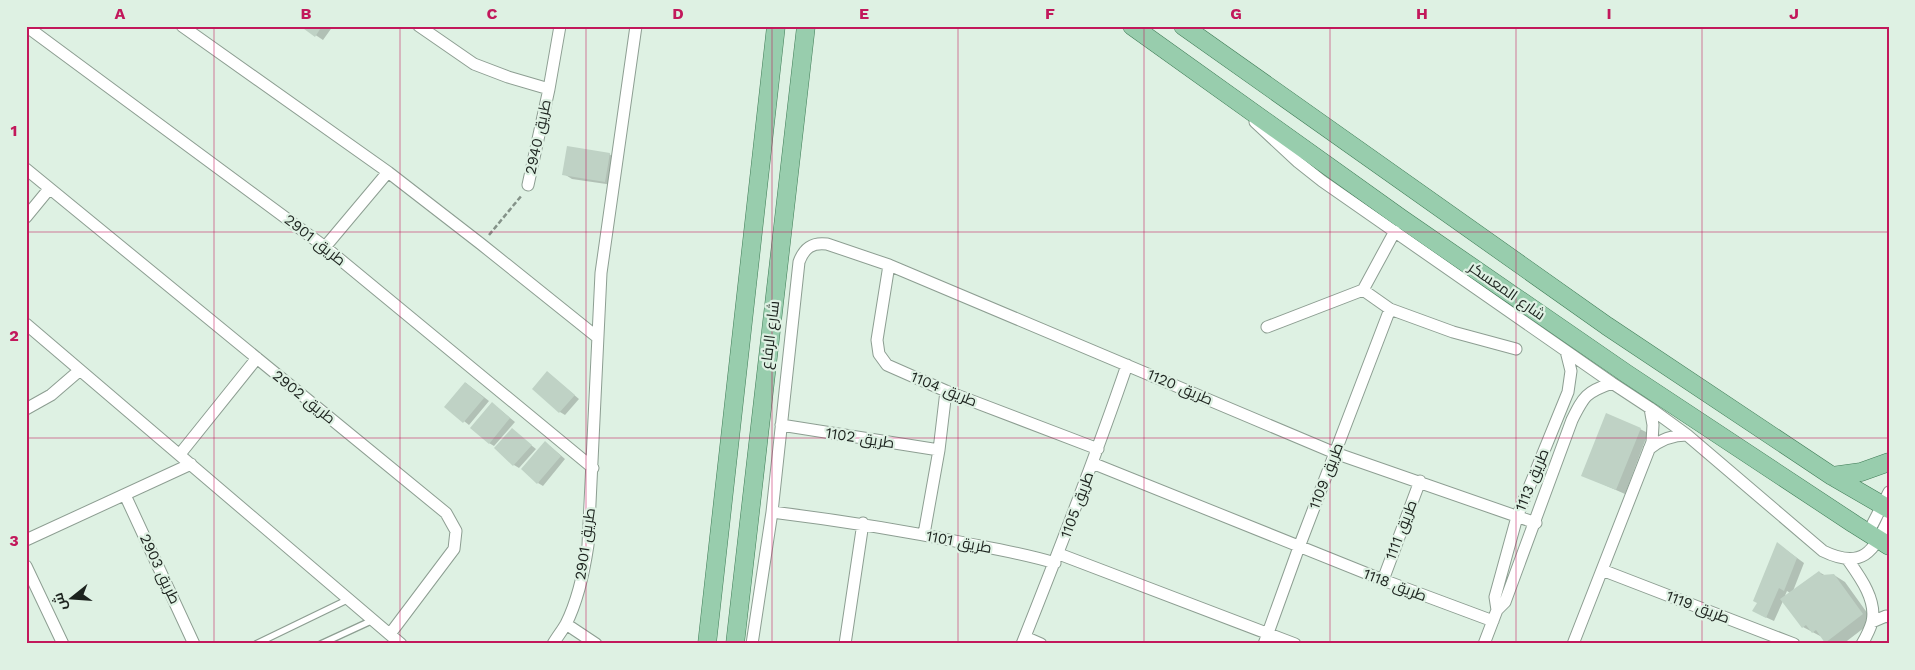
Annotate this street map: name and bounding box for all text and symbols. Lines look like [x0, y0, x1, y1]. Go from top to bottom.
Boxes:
text: A [115, 4, 126, 23]
text: B [301, 4, 312, 23]
text: C [487, 4, 498, 23]
text: D [672, 4, 684, 23]
text: E [859, 4, 869, 23]
text: F [1045, 4, 1055, 23]
text: G [1230, 4, 1242, 23]
text: H [1416, 4, 1428, 23]
text: I [1606, 4, 1612, 23]
text: J [1789, 4, 1799, 23]
street label: طريق 2940 [521, 98, 556, 176]
text: 1 [11, 121, 17, 140]
street label: طريق 2901 [280, 211, 349, 270]
street label: شارع المعسكر [1463, 257, 1549, 326]
street label: شارع الرفاع [757, 300, 785, 370]
text: 2 [9, 326, 19, 345]
street label: طريق 1120 [1144, 365, 1215, 410]
street label: طريق 2902 [268, 366, 339, 429]
street label: طريق 1104 [908, 368, 980, 411]
street label: طريق 1102 [824, 424, 896, 453]
street label: طريق 1109 [1305, 440, 1348, 512]
street label: طريق 1113 [1511, 446, 1554, 514]
street label: طريق 1105 [1057, 469, 1098, 541]
street label: طريق 1111 [1381, 497, 1422, 563]
street label: طريق 2901 [571, 507, 600, 581]
street label: طريق 1101 [925, 527, 993, 558]
text: 3 [9, 531, 19, 550]
street label: طريق 2903 [135, 531, 184, 607]
street label: طريق 1118 [1361, 565, 1429, 606]
north arrow [48, 572, 98, 622]
street label: طريق 1119 [1664, 587, 1732, 628]
text: ش [49, 591, 71, 613]

